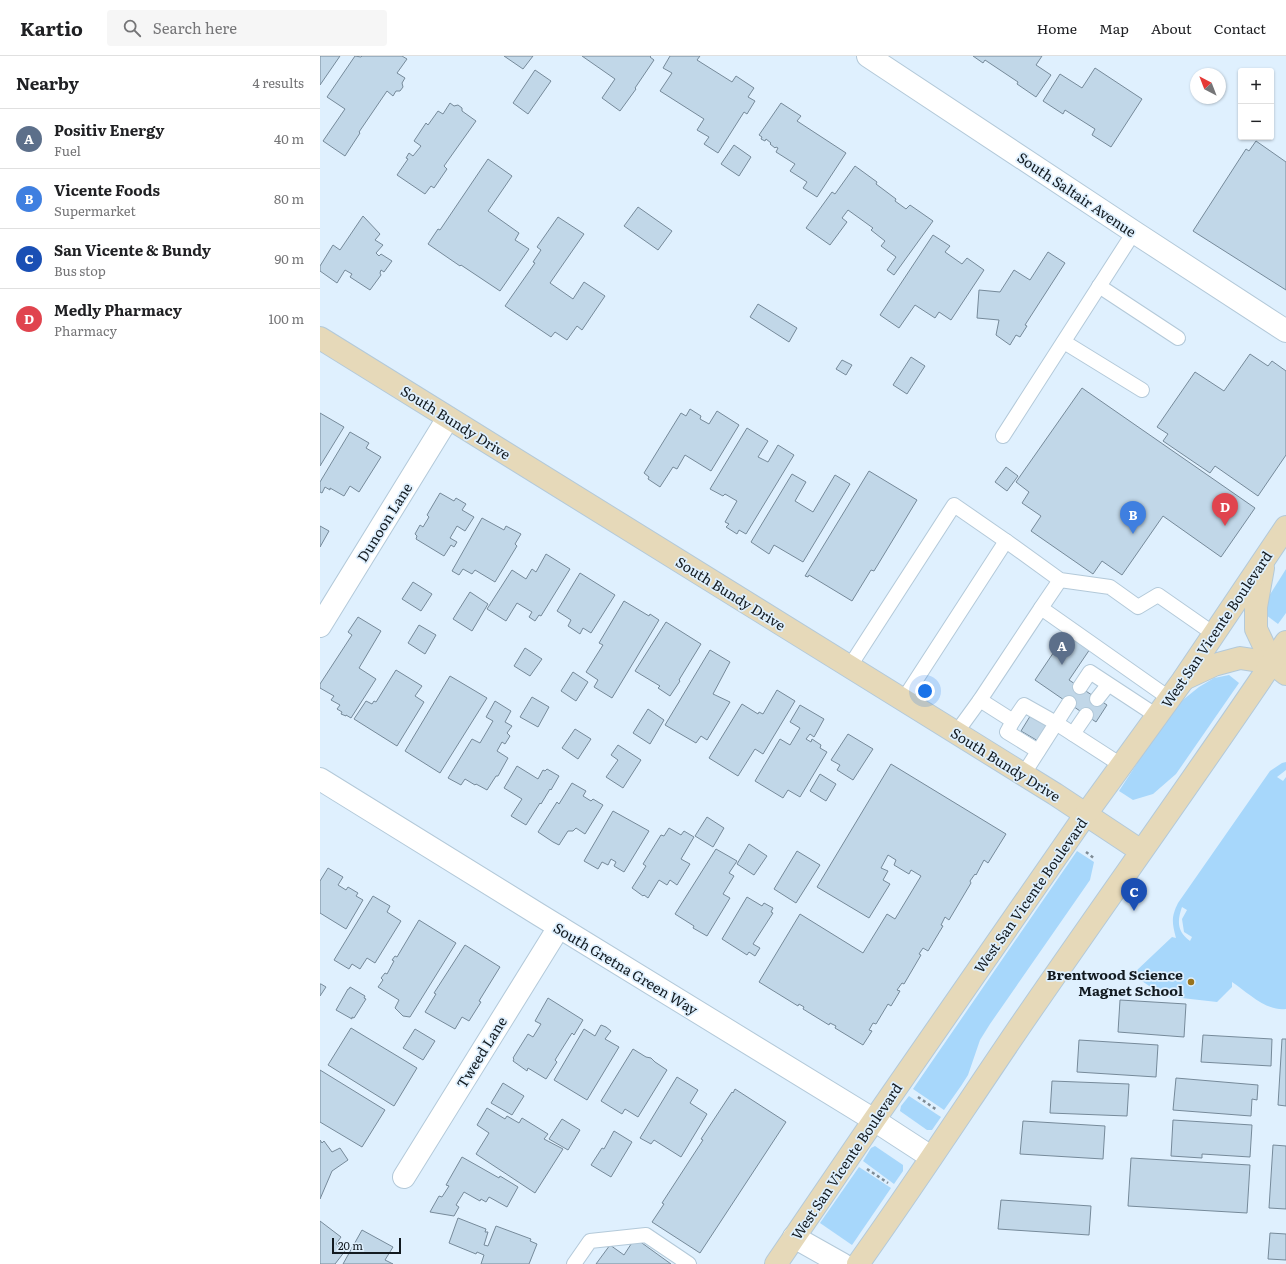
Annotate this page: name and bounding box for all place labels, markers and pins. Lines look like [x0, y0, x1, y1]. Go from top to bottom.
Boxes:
pin: D [1212, 493, 1238, 526]
pin: B [1120, 501, 1146, 534]
pin: A [1049, 632, 1075, 665]
pin: C [1121, 878, 1147, 911]
place label: Brentwood Science Magnet School [1047, 964, 1183, 1000]
marker: Brentwood Science Magnet School [1186, 977, 1196, 987]

